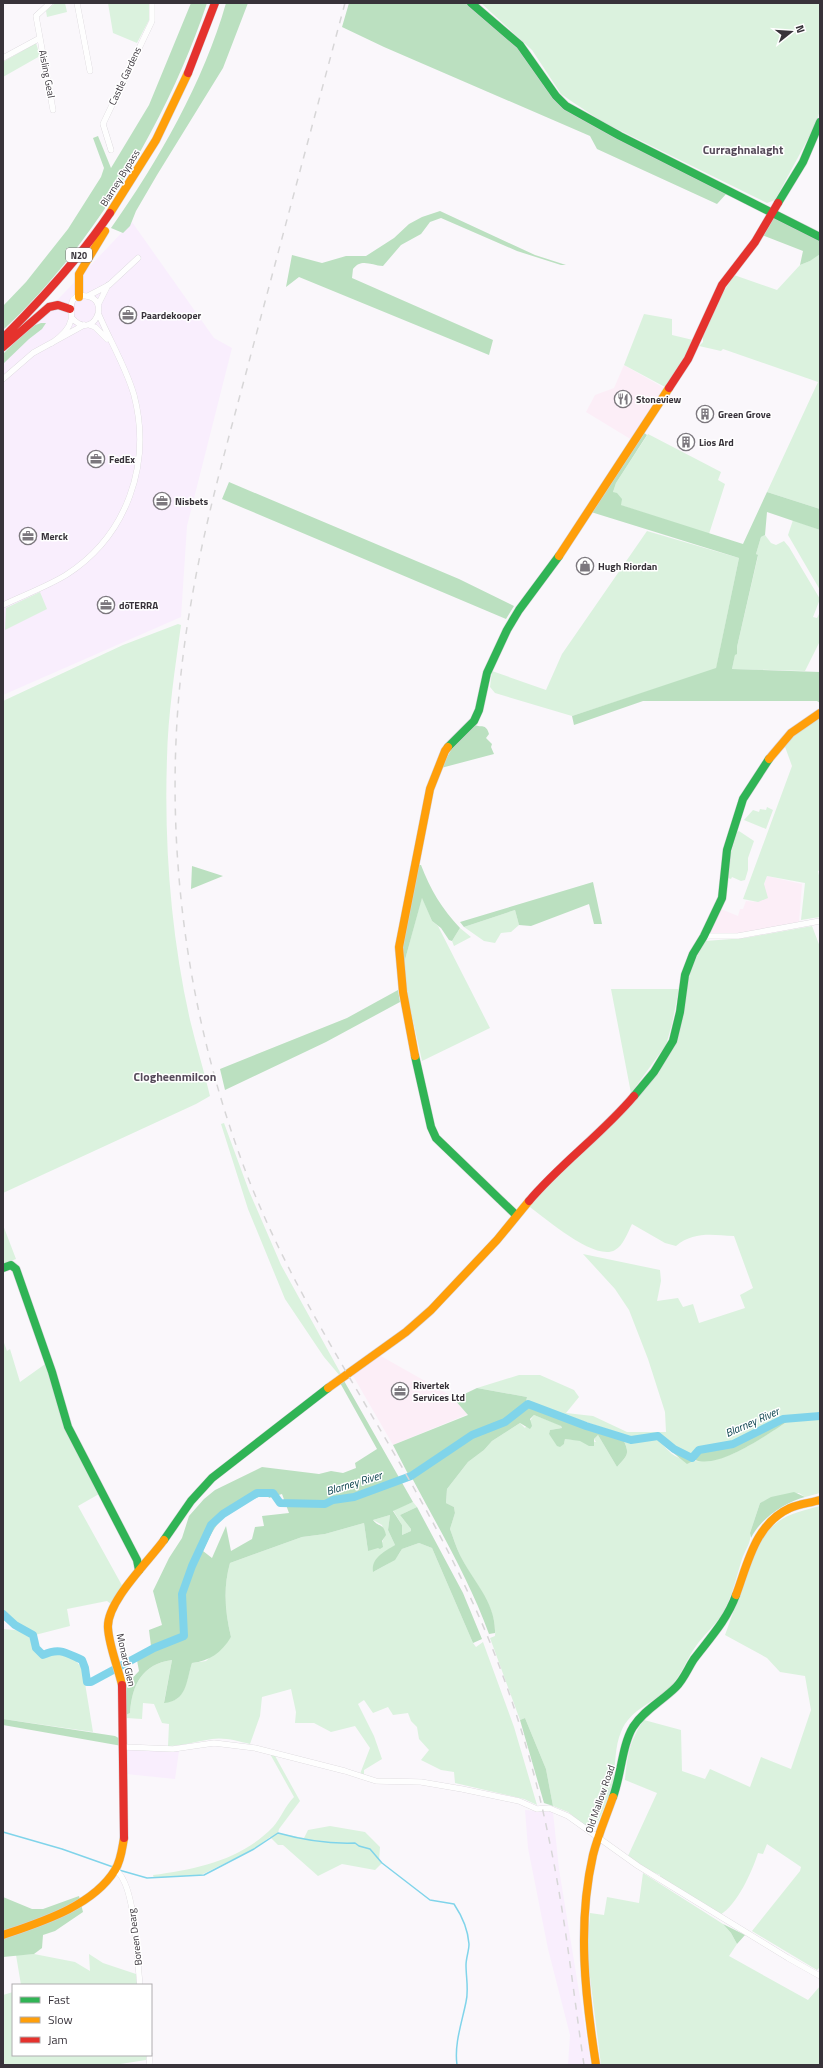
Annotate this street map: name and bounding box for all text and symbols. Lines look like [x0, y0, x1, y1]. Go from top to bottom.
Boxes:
north arrow [771, 12, 811, 52]
text: N [792, 23, 809, 35]
street label: Castle Gardens [105, 44, 145, 108]
street label: Aisling Geal [35, 49, 59, 99]
district label: Curraghnalaght [703, 140, 784, 159]
street label: Blarney Bypass [96, 146, 144, 209]
road number: N20 [66, 248, 92, 262]
office icon: Paardekooper [118, 305, 138, 325]
place label: Paardekooper [141, 308, 202, 323]
restaurant icon: Stoneview [613, 389, 633, 409]
place label: Stoneview [636, 392, 682, 407]
building icon: Green Grove [695, 404, 715, 424]
place label: Green Grove [718, 407, 771, 422]
building icon: Lios Ard [676, 432, 696, 452]
place label: Lios Ard [699, 435, 734, 450]
office icon: FedEx [86, 449, 106, 469]
place label: FedEx [109, 452, 135, 467]
office icon: Nisbets [152, 491, 172, 511]
place label: Nisbets [175, 494, 208, 509]
office icon: Merck [18, 526, 38, 546]
place label: Merck [41, 529, 69, 544]
shop icon: Hugh Riordan [575, 556, 595, 576]
place label: Hugh Riordan [598, 559, 657, 574]
office icon: dōTERRA [96, 595, 116, 615]
place label: dōTERRA [119, 598, 158, 613]
district label: Clogheenmilcon [134, 1067, 216, 1086]
place label: Rivertek Services Ltd [413, 1378, 465, 1405]
office icon: Rivertek Services Ltd [390, 1381, 410, 1401]
water label: Blarney River [722, 1402, 783, 1441]
water label: Blarney River [324, 1467, 385, 1499]
street label: Monard Glen [113, 1632, 139, 1688]
street label: Old Mallow Road [581, 1763, 619, 1835]
street label: Boreen Dearg [124, 1908, 146, 1966]
legend [12, 1984, 152, 2056]
text: Fast [48, 1990, 71, 2009]
text: Slow [48, 2010, 73, 2029]
text: Jam [48, 2030, 68, 2049]

